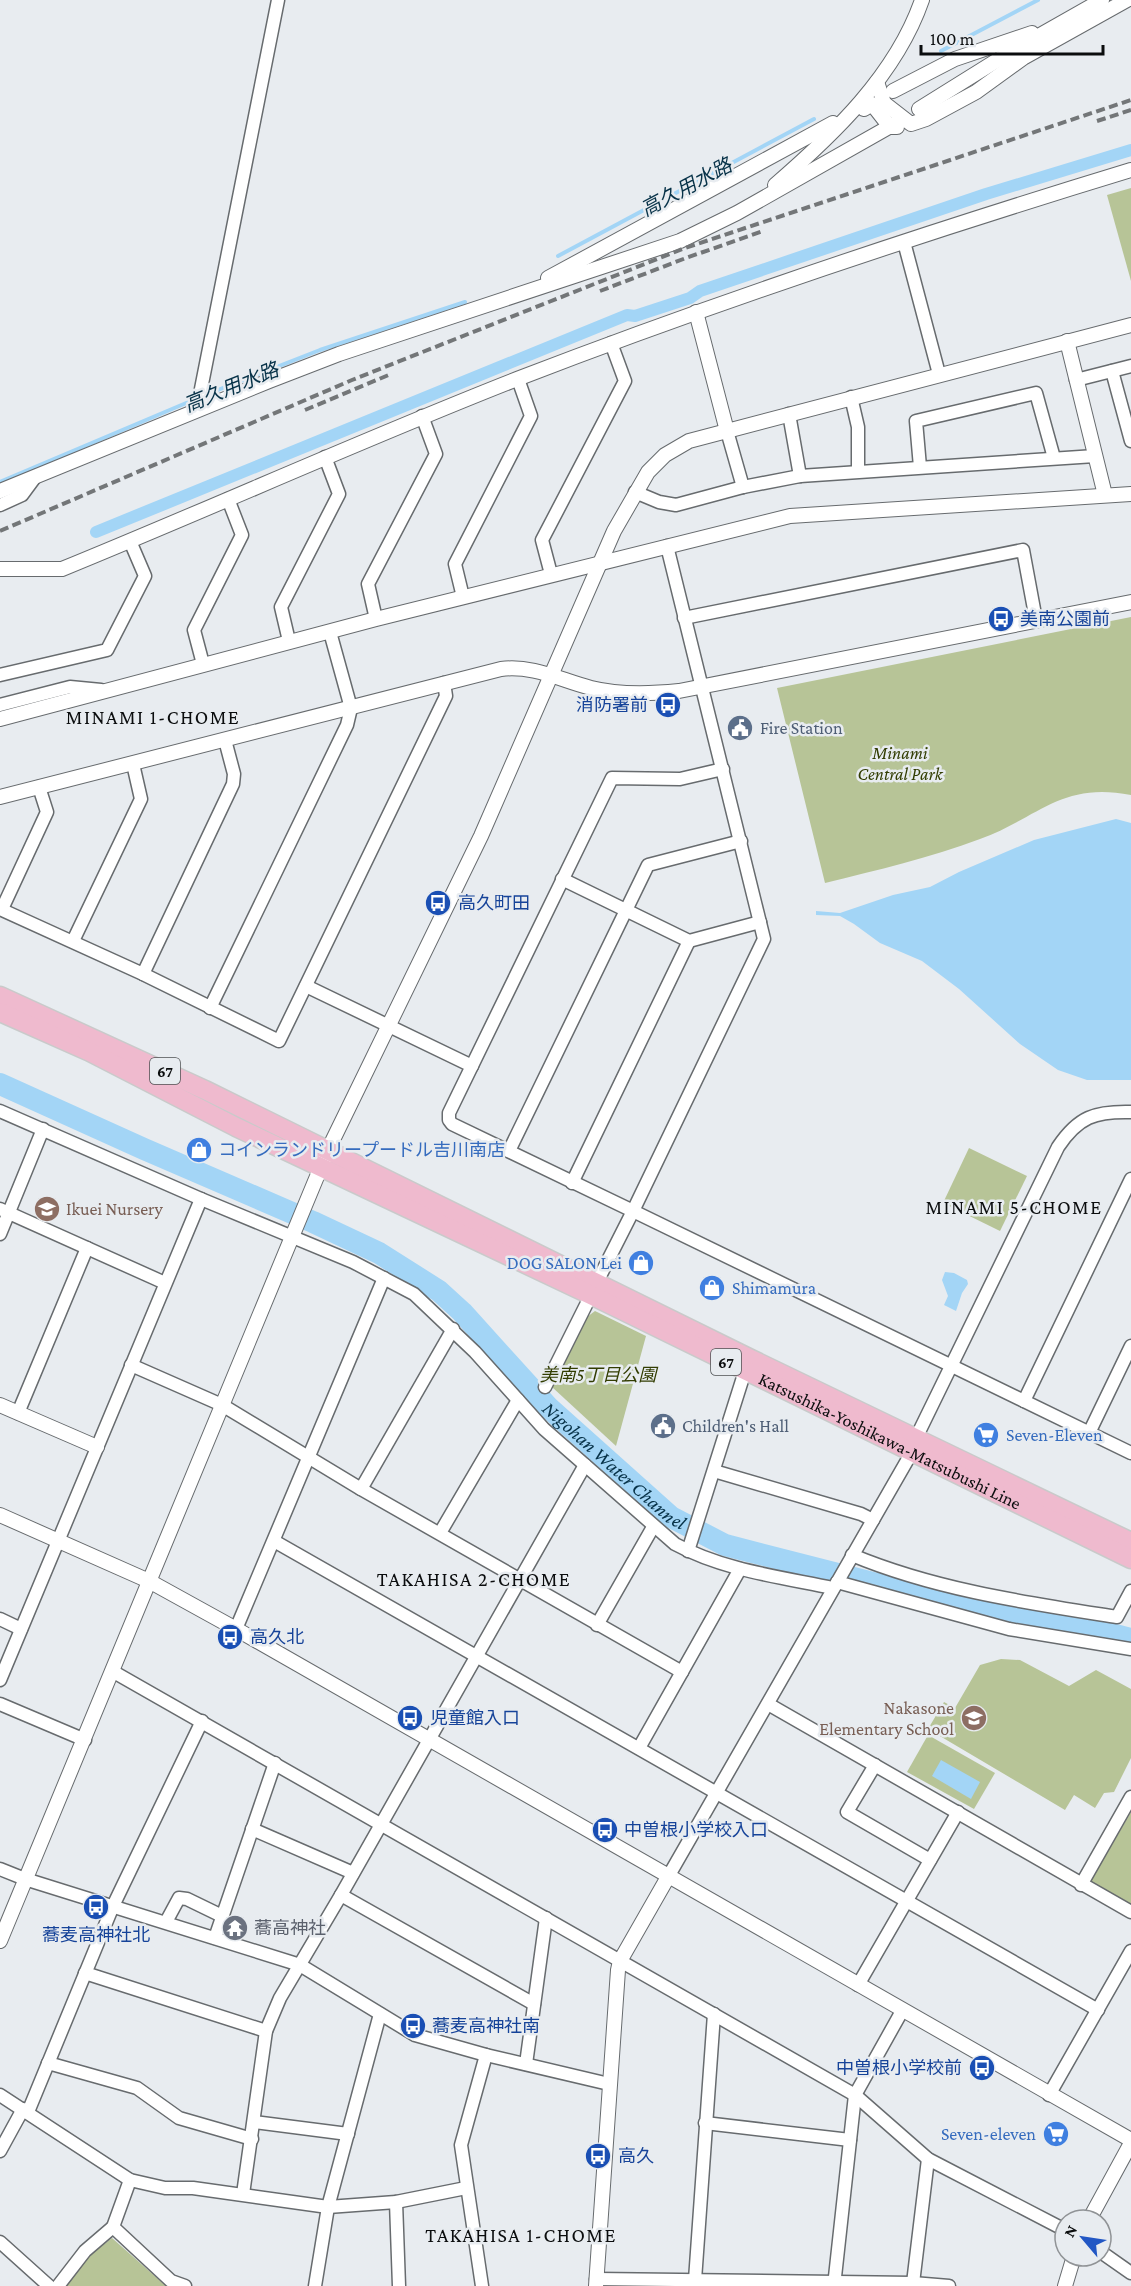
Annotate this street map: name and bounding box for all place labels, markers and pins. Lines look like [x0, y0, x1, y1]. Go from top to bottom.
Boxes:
bus stop icon: 美南公園前 [986, 604, 1016, 634]
place label: 美南公園前 [1020, 609, 1110, 629]
bus stop icon: 消防署前 [653, 690, 683, 720]
place label: 消防署前 [576, 695, 648, 715]
public building icon: Fire Station [725, 713, 755, 743]
place label: Fire Station [760, 718, 843, 738]
bus stop icon: 高久町田 [423, 888, 453, 918]
place label: 高久町田 [458, 893, 530, 913]
shop icon: コインランドリープードル吉川南店 [184, 1135, 214, 1165]
place label: コインランドリープードル吉川南店 [218, 1140, 505, 1160]
school or university icon: Ikuei Nursery [32, 1194, 62, 1224]
place label: Ikuei Nursery [66, 1199, 164, 1219]
shop icon: DOG SALON Lei [626, 1248, 656, 1278]
place label: DOG SALON Lei [507, 1253, 622, 1273]
shop icon: Shimamura [697, 1273, 727, 1303]
place label: Shimamura [732, 1278, 816, 1298]
public building icon: Children's Hall [648, 1411, 678, 1441]
place label: Children's Hall [682, 1416, 789, 1436]
supermarket icon: Seven-Eleven [971, 1420, 1001, 1450]
place label: Seven-Eleven [1006, 1425, 1103, 1445]
bus stop icon: 高久北 [215, 1622, 245, 1652]
place label: 高久北 [250, 1627, 304, 1647]
place label: Nakasone Elementary School [819, 1698, 954, 1739]
bus stop icon: 児童館入口 [395, 1703, 425, 1733]
school or university icon: Nakasone Elementary School [959, 1703, 989, 1733]
place label: 児童館入口 [430, 1708, 520, 1728]
bus stop icon: 中曽根小学校入口 [590, 1815, 620, 1845]
place label: 中曽根小学校入口 [624, 1820, 768, 1840]
bus stop icon: 蕎麦高神社北 [81, 1892, 111, 1922]
temple icon: 蕎高神社 [220, 1913, 250, 1943]
place label: 蕎高神社 [254, 1918, 326, 1938]
place label: 蕎麦高神社北 [42, 1925, 150, 1945]
bus stop icon: 蕎麦高神社南 [398, 2011, 428, 2041]
place label: 蕎麦高神社南 [432, 2016, 540, 2036]
bus stop icon: 中曽根小学校前 [967, 2053, 997, 2083]
place label: 中曽根小学校前 [836, 2058, 962, 2078]
supermarket icon: Seven-eleven [1041, 2119, 1071, 2149]
place label: Seven-eleven [941, 2124, 1036, 2144]
bus stop icon: 高久 [583, 2141, 613, 2171]
place label: 高久 [618, 2146, 654, 2166]

